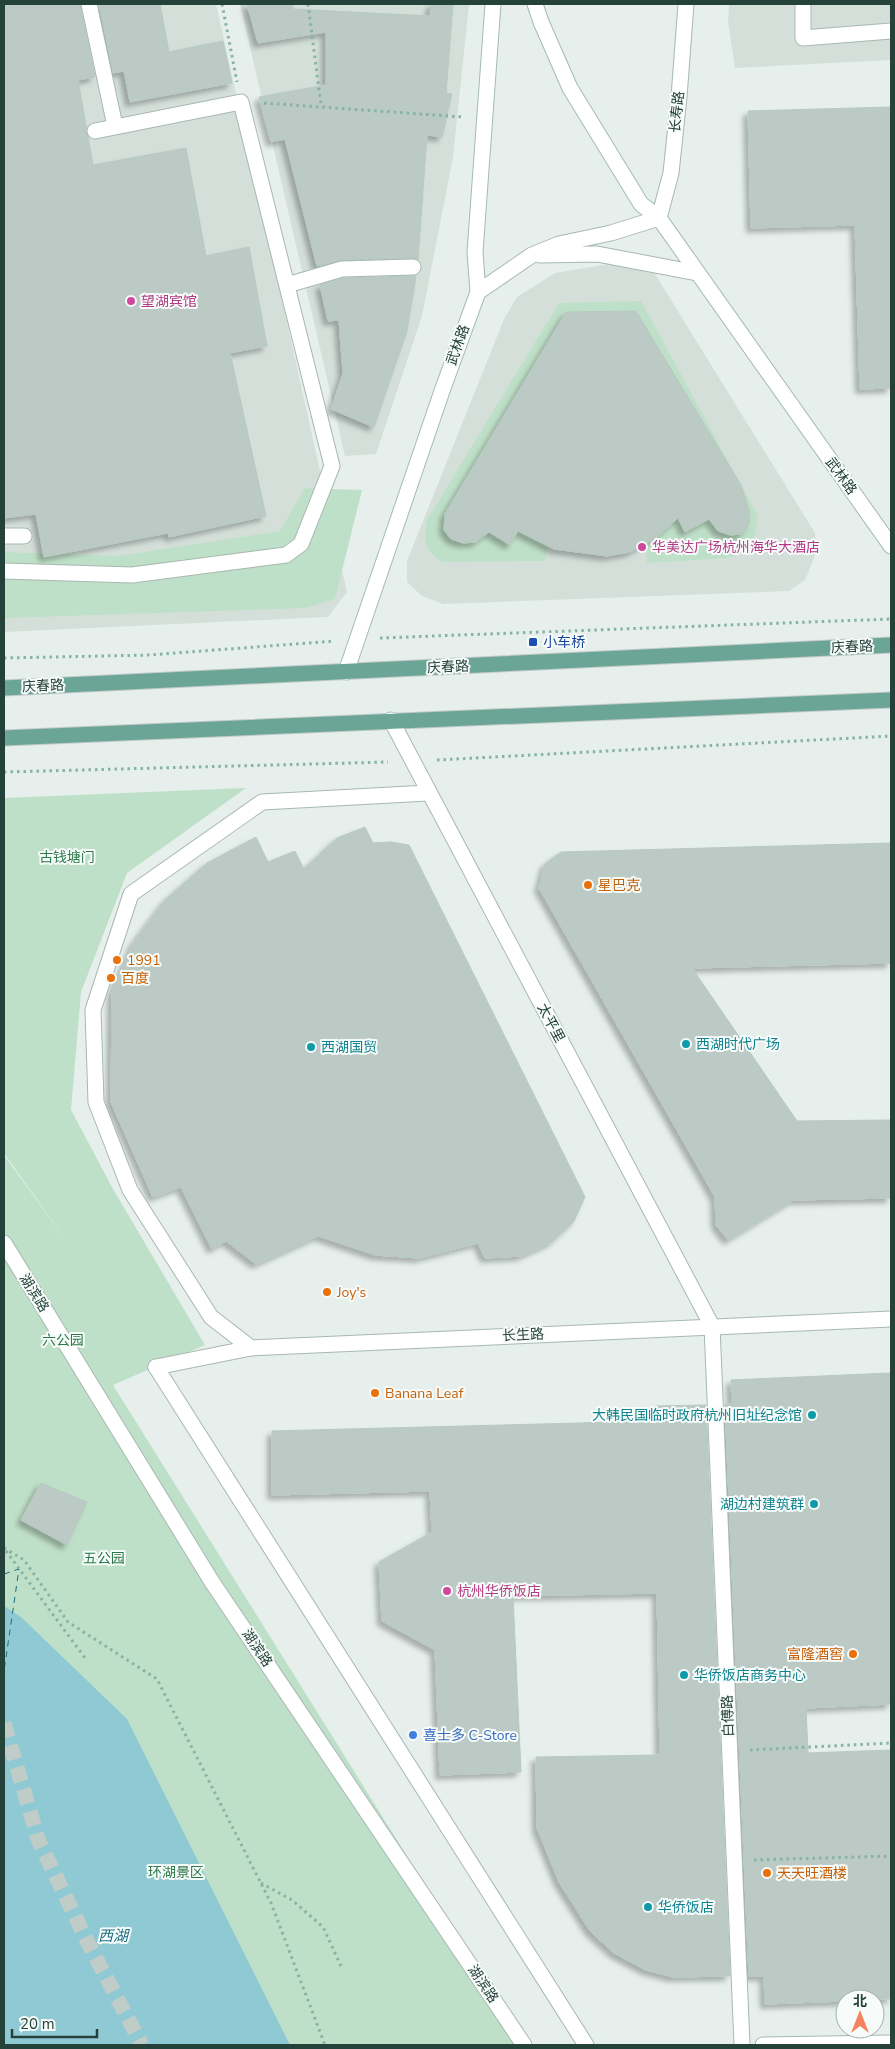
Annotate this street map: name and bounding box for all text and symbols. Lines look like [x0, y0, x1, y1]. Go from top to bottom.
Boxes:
street label: 长寿路 [665, 90, 689, 134]
place label: 望湖宾馆 [141, 292, 197, 311]
marker: 望湖宾馆 [125, 295, 137, 307]
street label: 武林路 [442, 322, 474, 368]
street label: 武林路 [821, 453, 861, 499]
place label: 华美达广场杭州海华大酒店 [652, 538, 820, 557]
marker: 华美达广场杭州海华大酒店 [636, 541, 648, 553]
place label: 小车桥 [543, 633, 585, 652]
marker: 小车桥 [527, 636, 539, 648]
street label: 庆春路 [831, 636, 873, 658]
street label: 庆春路 [427, 656, 469, 678]
street label: 庆春路 [22, 675, 64, 697]
park label: 古钱塘门 [39, 848, 95, 867]
place label: 星巴克 [598, 876, 640, 895]
marker: 星巴克 [582, 879, 594, 891]
place label: 1991 [127, 951, 161, 970]
marker: 1991 [111, 954, 123, 966]
place label: 百度 [121, 969, 149, 988]
marker: 百度 [105, 972, 117, 984]
street label: 太平里 [533, 1000, 569, 1046]
place label: 西湖时代广场 [696, 1035, 780, 1054]
place label: 西湖国贸 [321, 1038, 377, 1057]
marker: 西湖时代广场 [680, 1038, 692, 1050]
marker: 西湖国贸 [305, 1041, 317, 1053]
street label: 湖滨路 [15, 1270, 53, 1316]
place label: Joy's [336, 1283, 367, 1302]
marker: Joy's [321, 1286, 333, 1298]
street label: 长生路 [502, 1324, 544, 1346]
park label: 六公园 [42, 1331, 84, 1350]
place label: Banana Leaf [385, 1384, 464, 1403]
marker: Banana Leaf [369, 1387, 381, 1399]
place label: 大韩民国临时政府杭州旧址纪念馆 [592, 1406, 802, 1425]
marker: 大韩民国临时政府杭州旧址纪念馆 [806, 1409, 818, 1421]
place label: 湖边村建筑群 [720, 1495, 804, 1514]
marker: 湖边村建筑群 [808, 1498, 820, 1510]
park label: 五公园 [83, 1549, 125, 1568]
place label: 杭州华侨饭店 [457, 1582, 541, 1601]
marker: 杭州华侨饭店 [441, 1585, 453, 1597]
street label: 湖滨路 [237, 1625, 277, 1671]
place label: 富隆酒窖 [787, 1645, 843, 1664]
marker: 富隆酒窖 [847, 1648, 859, 1660]
place label: 华侨饭店商务中心 [694, 1666, 806, 1685]
marker: 华侨饭店商务中心 [678, 1669, 690, 1681]
street label: 白傅路 [718, 1695, 738, 1737]
place label: 喜士多 C-Store [423, 1726, 517, 1745]
marker: 喜士多 C-Store [407, 1729, 419, 1741]
park label: 环湖景区 [148, 1863, 204, 1882]
place label: 天天旺酒楼 [777, 1864, 847, 1883]
marker: 天天旺酒楼 [761, 1867, 773, 1879]
place label: 华侨饭店 [658, 1898, 714, 1917]
marker: 华侨饭店 [642, 1901, 654, 1913]
water label: 西湖 [98, 1926, 130, 1946]
street label: 湖滨路 [463, 1961, 503, 2007]
north arrow [835, 1989, 885, 2039]
text: 北 [853, 1992, 867, 2011]
scale bar [12, 2006, 98, 2038]
text: 20 m [20, 2014, 55, 2034]

